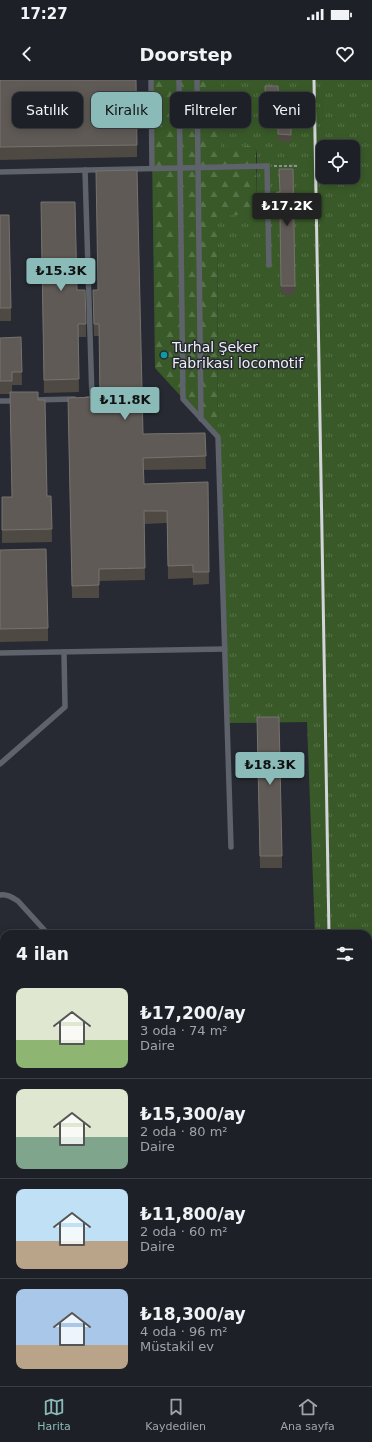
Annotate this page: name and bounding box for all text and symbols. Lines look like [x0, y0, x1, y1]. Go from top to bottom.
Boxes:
text: 17:27 [20, 5, 68, 23]
icon: back [16, 43, 38, 65]
icon: heart [334, 43, 356, 65]
text: Doorstep [140, 44, 232, 65]
chip: Satılık [12, 92, 83, 128]
chip: Kiralık [91, 92, 162, 128]
chip: Filtreler [170, 92, 251, 128]
chip: Yeni [259, 92, 315, 128]
map controls [316, 140, 360, 184]
button: locate [316, 140, 360, 184]
pin: ₺17.2K [254, 193, 320, 227]
text: ₺17.2K [261, 198, 313, 213]
pin: ₺15.3K [28, 258, 94, 292]
text: ₺15.3K [35, 263, 87, 278]
place label: Turhal Şeker Fabrikasi locomotif [171, 339, 304, 371]
marker: Turhal Şeker Fabrikasi locomotif [159, 350, 169, 360]
pin: ₺11.8K [92, 387, 158, 421]
text: ₺11.8K [99, 392, 151, 407]
pin: ₺18.3K [237, 752, 303, 786]
text: ₺18.3K [244, 757, 296, 772]
icon: filters [334, 943, 356, 965]
text: 4 ilan [16, 944, 69, 964]
text: ₺17,200/ay [140, 1003, 246, 1023]
icon: home [48, 1004, 96, 1052]
text: 3 oda · 74 m² [140, 1023, 228, 1038]
text: Daire [140, 1038, 175, 1053]
text: ₺15,300/ay [140, 1104, 246, 1124]
icon: home [48, 1105, 96, 1153]
text: 2 oda · 80 m² [140, 1124, 228, 1139]
text: Daire [140, 1139, 175, 1154]
text: ₺11,800/ay [140, 1204, 246, 1224]
icon: home [48, 1205, 96, 1253]
text: 2 oda · 60 m² [140, 1224, 228, 1239]
text: Daire [140, 1239, 175, 1254]
text: ₺18,300/ay [140, 1304, 246, 1324]
icon: home [48, 1305, 96, 1353]
text: 4 oda · 96 m² [140, 1324, 228, 1339]
text: Müstakil ev [140, 1339, 214, 1354]
tab: Harita [37, 1396, 71, 1433]
tab: Kaydedilen [145, 1396, 206, 1433]
tab: Ana sayfa [280, 1396, 335, 1433]

